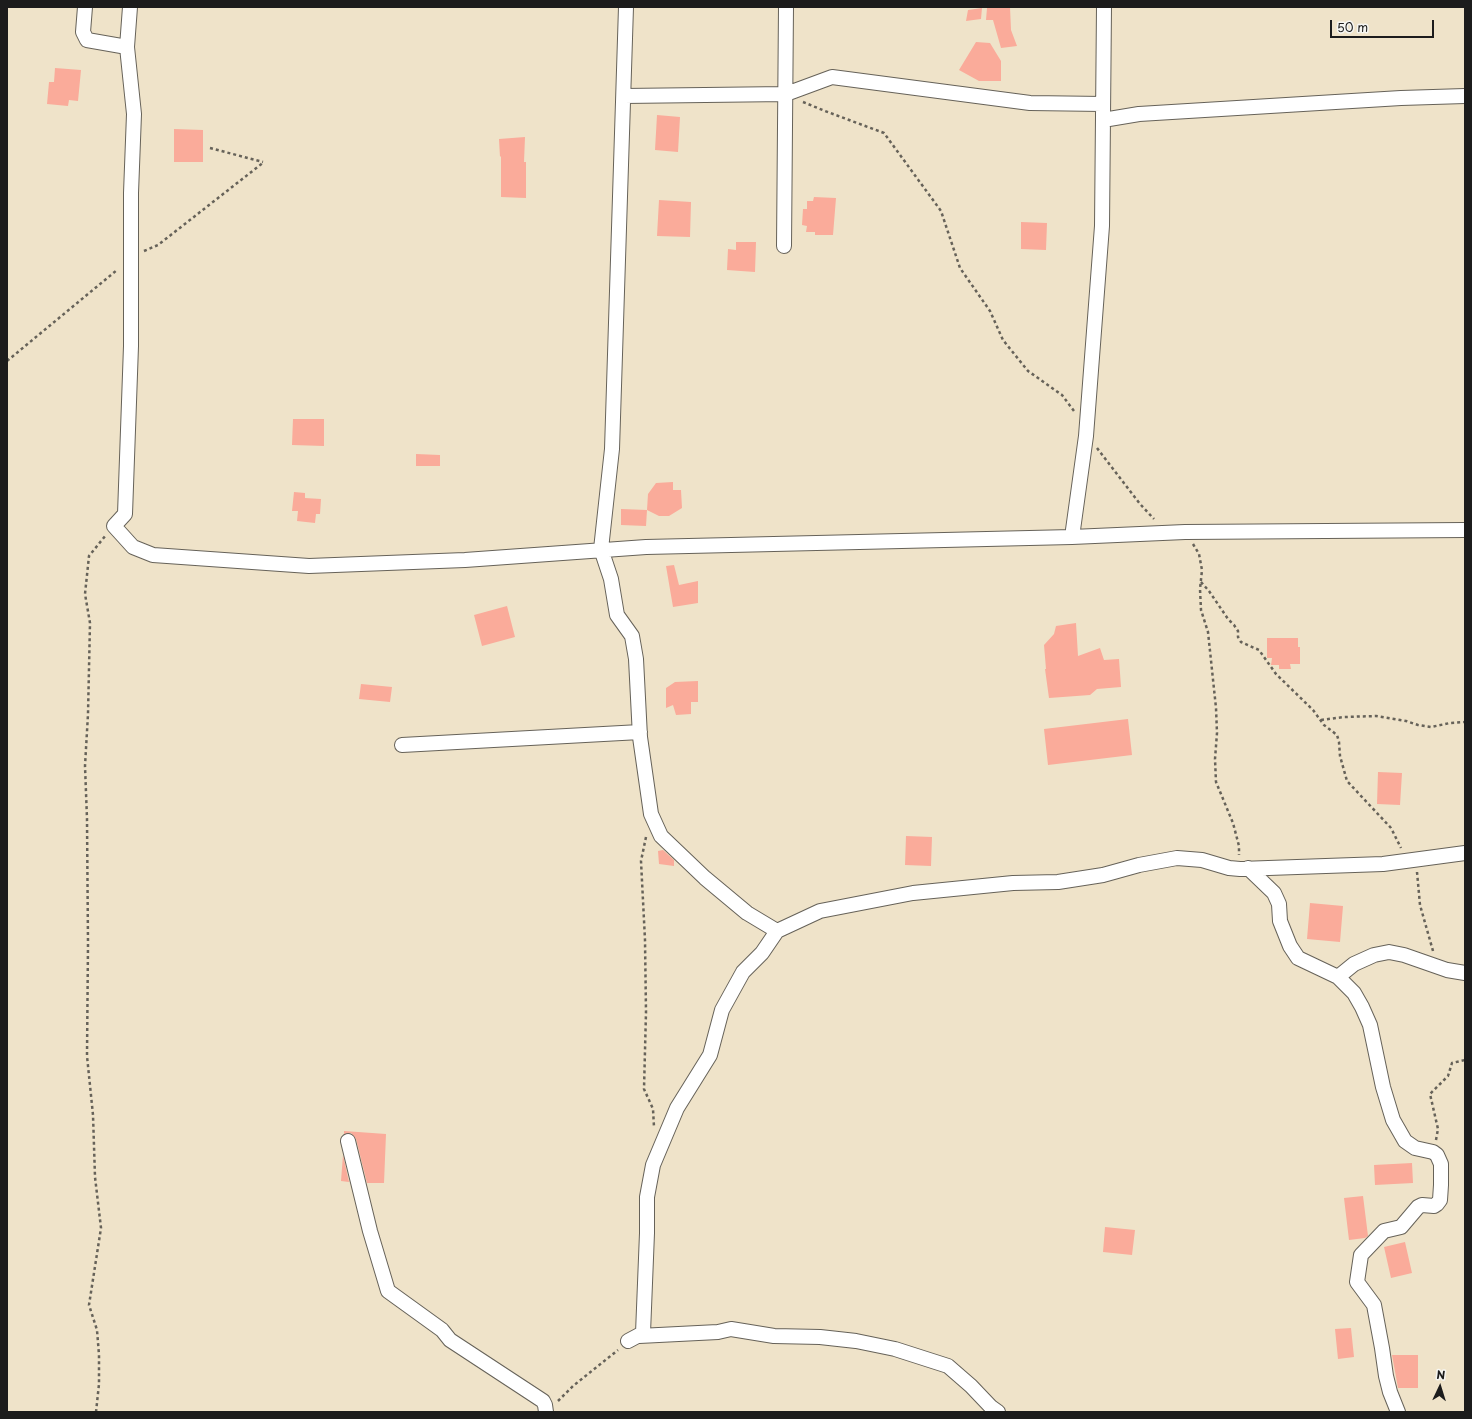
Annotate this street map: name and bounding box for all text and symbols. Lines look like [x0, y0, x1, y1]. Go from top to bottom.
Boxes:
scale bar [1332, 12, 1436, 38]
text: 50 m [1337, 18, 1368, 36]
text: N [1436, 1366, 1446, 1383]
north arrow [1420, 1367, 1460, 1407]

